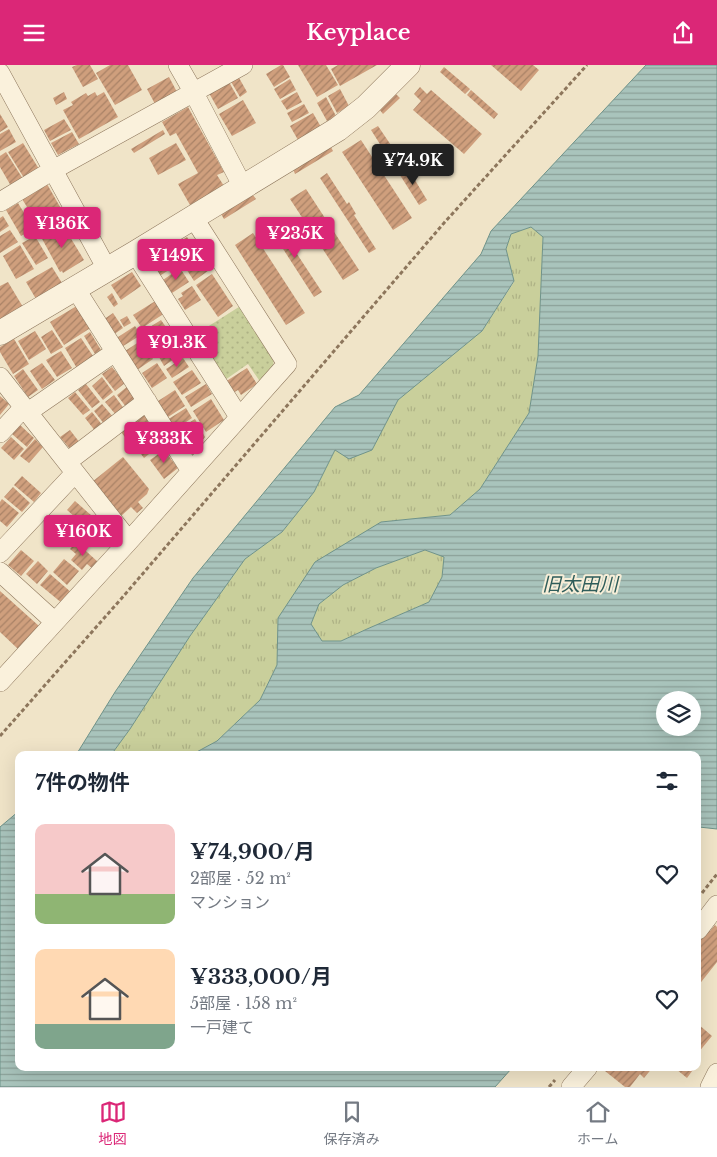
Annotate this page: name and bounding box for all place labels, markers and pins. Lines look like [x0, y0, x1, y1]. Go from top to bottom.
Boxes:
pin: ¥74.9K [372, 143, 454, 186]
pin: ¥136K [27, 207, 97, 249]
pin: ¥235K [260, 217, 330, 259]
pin: ¥149K [141, 239, 211, 281]
pin: ¥91.3K [136, 325, 218, 368]
pin: ¥333K [129, 421, 199, 464]
pin: ¥160K [48, 515, 118, 557]

